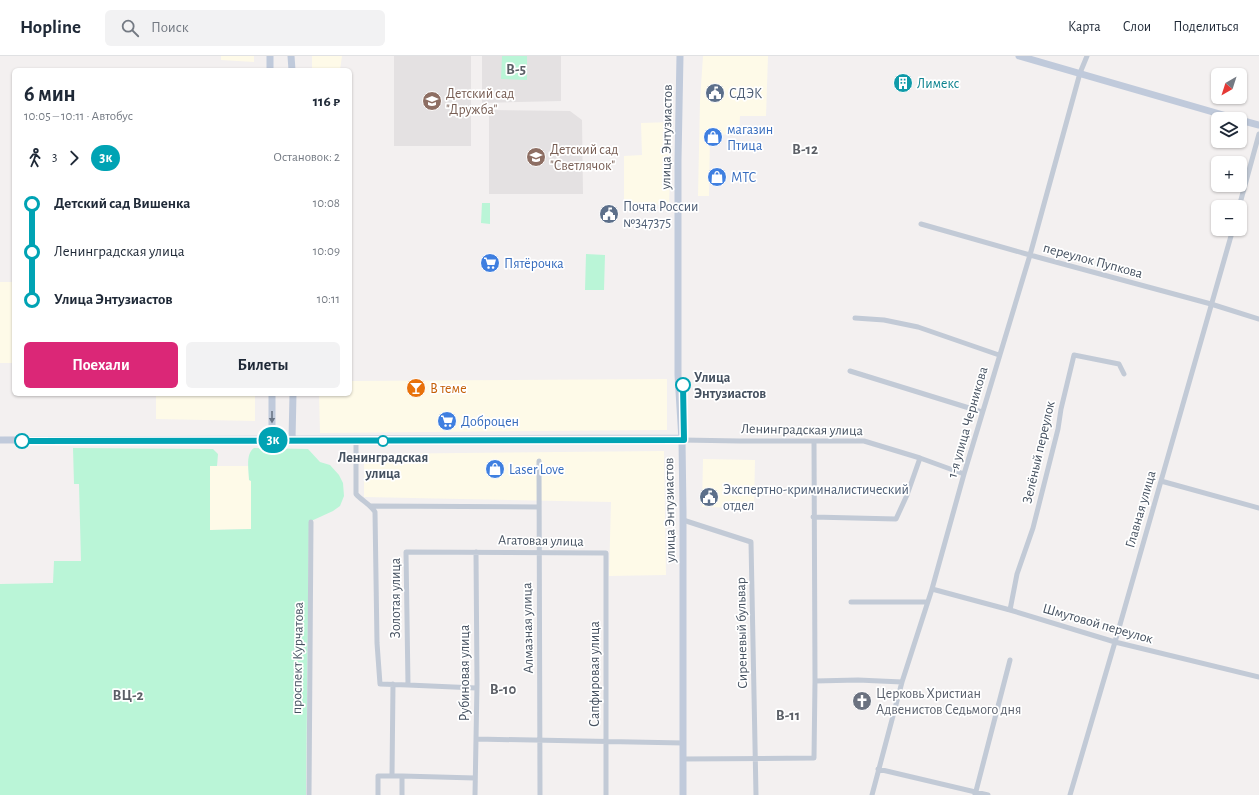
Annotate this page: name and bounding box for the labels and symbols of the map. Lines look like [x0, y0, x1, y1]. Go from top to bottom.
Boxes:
district label: В-5 [506, 62, 526, 77]
north arrow [1211, 68, 1247, 104]
building icon: Лимекс [892, 72, 914, 94]
place label: Лимекс [917, 77, 960, 91]
public building icon: СДЭК [704, 82, 726, 104]
street label: улица Энтузиастов [659, 84, 675, 191]
place label: Детский сад "Дружба" [446, 87, 514, 117]
place label: СДЭК [729, 87, 762, 101]
school or university icon: Детский сад "Дружба" [421, 90, 443, 112]
place label: магазин Птица [727, 123, 773, 153]
shop icon: магазин Птица [702, 126, 724, 148]
district label: В-12 [792, 142, 818, 157]
place label: Детский сад "Светлячок" [550, 143, 618, 173]
school or university icon: Детский сад "Светлячок" [525, 146, 547, 168]
shop icon: МТС [706, 166, 728, 188]
place label: МТС [731, 171, 757, 185]
place label: Почта России №347375 [623, 200, 698, 230]
public building icon: Почта России №347375 [598, 203, 620, 225]
street label: переулок Пупкова [1041, 241, 1145, 281]
supermarket icon: Пятёрочка [479, 252, 501, 274]
place label: Пятёрочка [504, 257, 564, 271]
street label: 1-я улица Черникова [945, 364, 991, 480]
place label: Улица Энтузиастов [694, 371, 766, 401]
bar icon: В теме [405, 377, 427, 399]
marker: Улица Энтузиастов [675, 377, 691, 393]
place label: В теме [430, 382, 467, 396]
street label: Зелёный переулок [1020, 399, 1058, 505]
supermarket icon: Доброцен [436, 410, 458, 432]
one-way arrow [269, 411, 275, 424]
place label: Доброцен [461, 415, 519, 429]
street label: Ленинградская улица [741, 422, 864, 438]
line badge: 3к [255, 427, 291, 453]
unlabelled marker [14, 433, 30, 449]
marker: Ленинградская улица [377, 435, 389, 447]
place label: Ленинградская улица [338, 451, 428, 481]
street label: улица Энтузиастов [662, 457, 678, 564]
shop icon: Laser Love [484, 458, 506, 480]
place label: Laser Love [509, 463, 564, 477]
street label: Главная улица [1123, 469, 1159, 549]
place label: Экспертно-криминалистический отдел [723, 483, 909, 513]
public building icon: Экспертно-криминалистический отдел [698, 486, 720, 508]
street label: Агатовая улица [498, 533, 584, 549]
street label: Золотая улица [389, 557, 403, 638]
street label: Сиреневый бульвар [734, 577, 750, 689]
street label: Алмазная улица [520, 582, 536, 674]
street label: проспект Курчатова [290, 601, 306, 714]
street label: Шмутовой переулок [1041, 601, 1155, 647]
street label: Сапфировая улица [588, 620, 602, 727]
street label: Рубиновая улица [458, 624, 472, 721]
district label: В-10 [490, 682, 517, 697]
place label: Церковь Христиан Адвенистов Седьмого дня [876, 687, 1021, 717]
district label: ВЦ-2 [112, 688, 144, 703]
church icon: Церковь Христиан Адвенистов Седьмого дня [851, 690, 873, 712]
district label: В-11 [776, 708, 800, 723]

